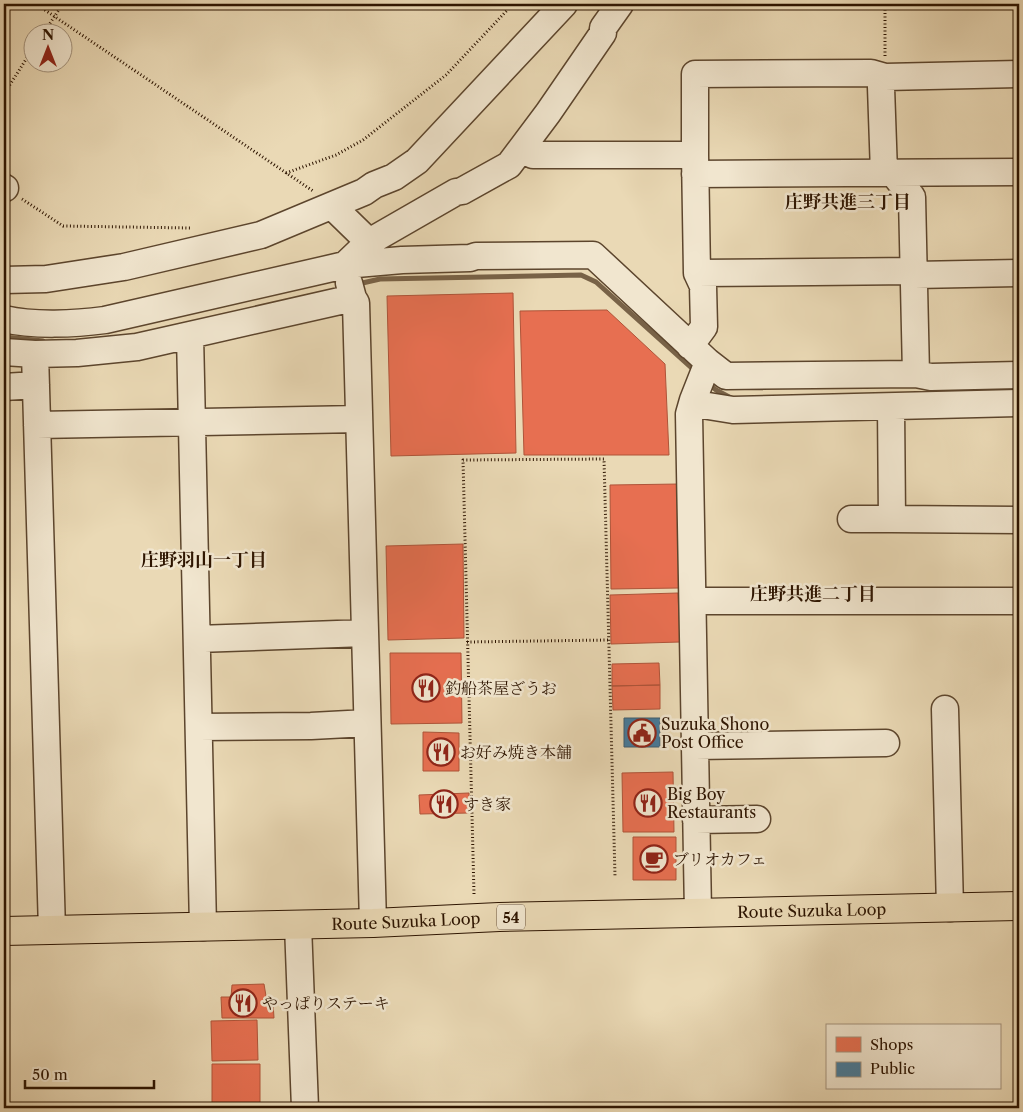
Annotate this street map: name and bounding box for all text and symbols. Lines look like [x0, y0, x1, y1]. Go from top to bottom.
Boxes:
north arrow [22, 22, 72, 72]
text: N [42, 26, 54, 44]
district label: 庄野共進三丁目 [785, 191, 911, 213]
district label: 庄野羽山一丁目 [141, 549, 267, 571]
district label: 庄野共進二丁目 [750, 583, 876, 605]
restaurant icon: 釣船茶屋ざうお [411, 673, 441, 703]
place label: 釣船茶屋ざうお [445, 678, 557, 698]
place label: Suzuka Shono Post Office [661, 714, 769, 752]
public building icon: Suzuka Shono Post Office [627, 718, 657, 748]
restaurant icon: お好み焼き本舗 [426, 737, 456, 767]
place label: お好み焼き本舗 [460, 742, 572, 762]
place label: Big Boy Restaurants [667, 784, 756, 822]
restaurant icon: Big Boy Restaurants [633, 788, 663, 818]
restaurant icon: すき家 [429, 789, 459, 819]
place label: すき家 [463, 794, 511, 814]
cafe icon: ブリオカフェ [639, 844, 669, 874]
place label: ブリオカフェ [673, 849, 767, 869]
street label: Route Suzuka Loop [737, 899, 887, 922]
road number: 54 [497, 904, 525, 930]
street label: Route Suzuka Loop [331, 908, 481, 934]
restaurant icon: やっぱりステーキ [228, 988, 258, 1018]
place label: やっぱりステーキ [262, 993, 390, 1013]
legend [826, 1024, 1000, 1090]
text: Shops [870, 1035, 913, 1054]
scale bar [25, 1057, 154, 1089]
text: Public [870, 1059, 915, 1078]
text: 50 m [32, 1065, 68, 1084]

